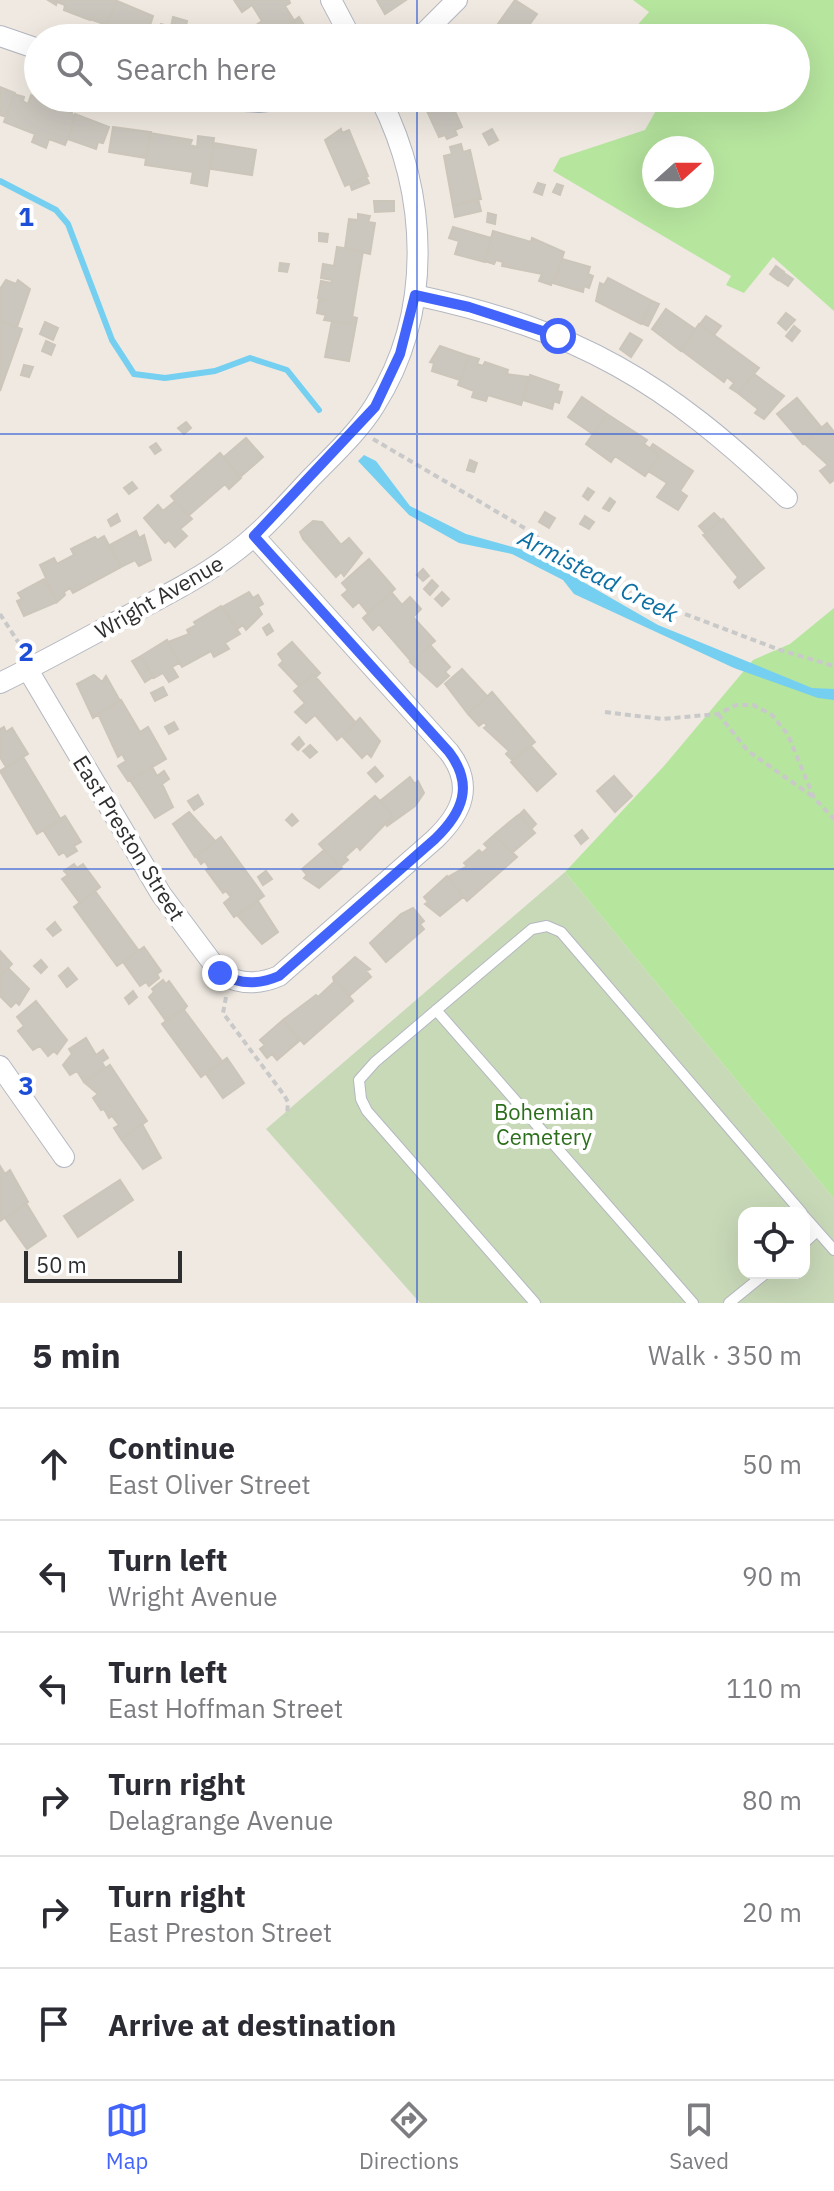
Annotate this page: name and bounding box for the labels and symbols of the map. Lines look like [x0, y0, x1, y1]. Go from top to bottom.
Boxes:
north arrow [642, 136, 714, 208]
text: 1 [18, 199, 34, 233]
route start [540, 318, 576, 354]
water label: Armistead Creek [512, 521, 684, 629]
street label: Wright Avenue [89, 548, 228, 645]
text: 2 [18, 634, 34, 668]
street label: East Preston Street [67, 750, 192, 926]
route end [202, 955, 238, 991]
text: 3 [18, 1068, 34, 1102]
park label: Bohemian Cemetery [494, 1097, 594, 1151]
scale bar [24, 1247, 182, 1283]

